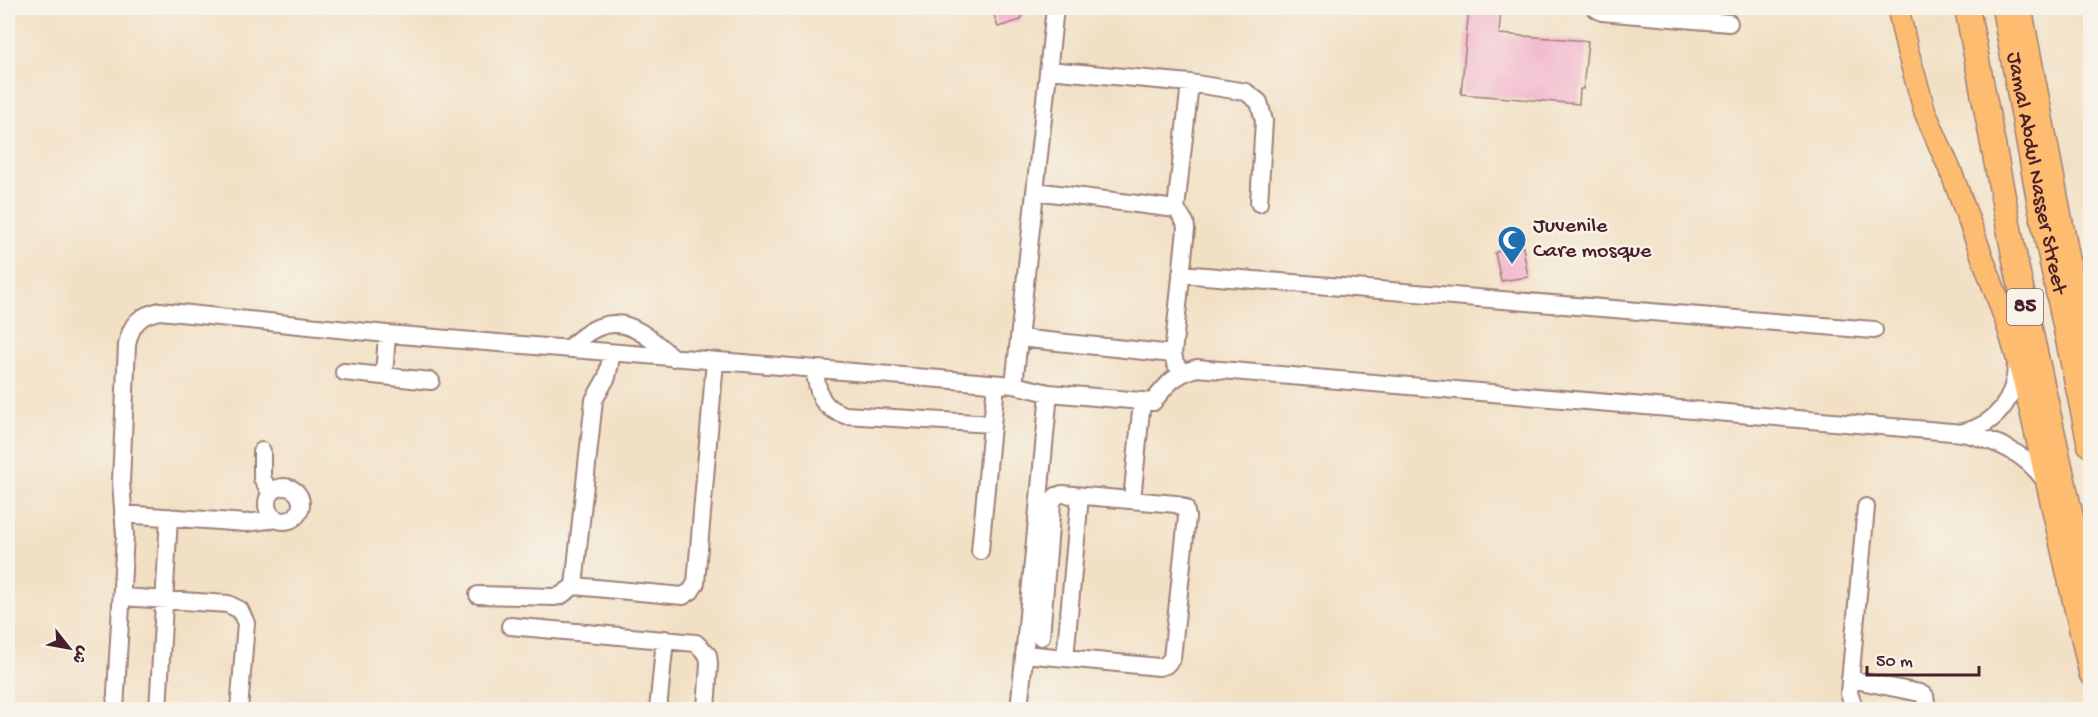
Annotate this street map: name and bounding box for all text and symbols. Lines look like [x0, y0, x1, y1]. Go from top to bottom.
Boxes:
street label: Jamal Abdul Nasser Street [1999, 50, 2072, 298]
place label: Juvenile Care mosque [1533, 214, 1652, 265]
mosque icon: Juvenile Care mosque [1496, 224, 1528, 266]
road number: 85 [2007, 289, 2043, 325]
north arrow [39, 618, 99, 678]
scale bar [1867, 639, 1980, 677]
text: ش [66, 641, 92, 666]
text: 50 m [1876, 652, 1913, 673]

